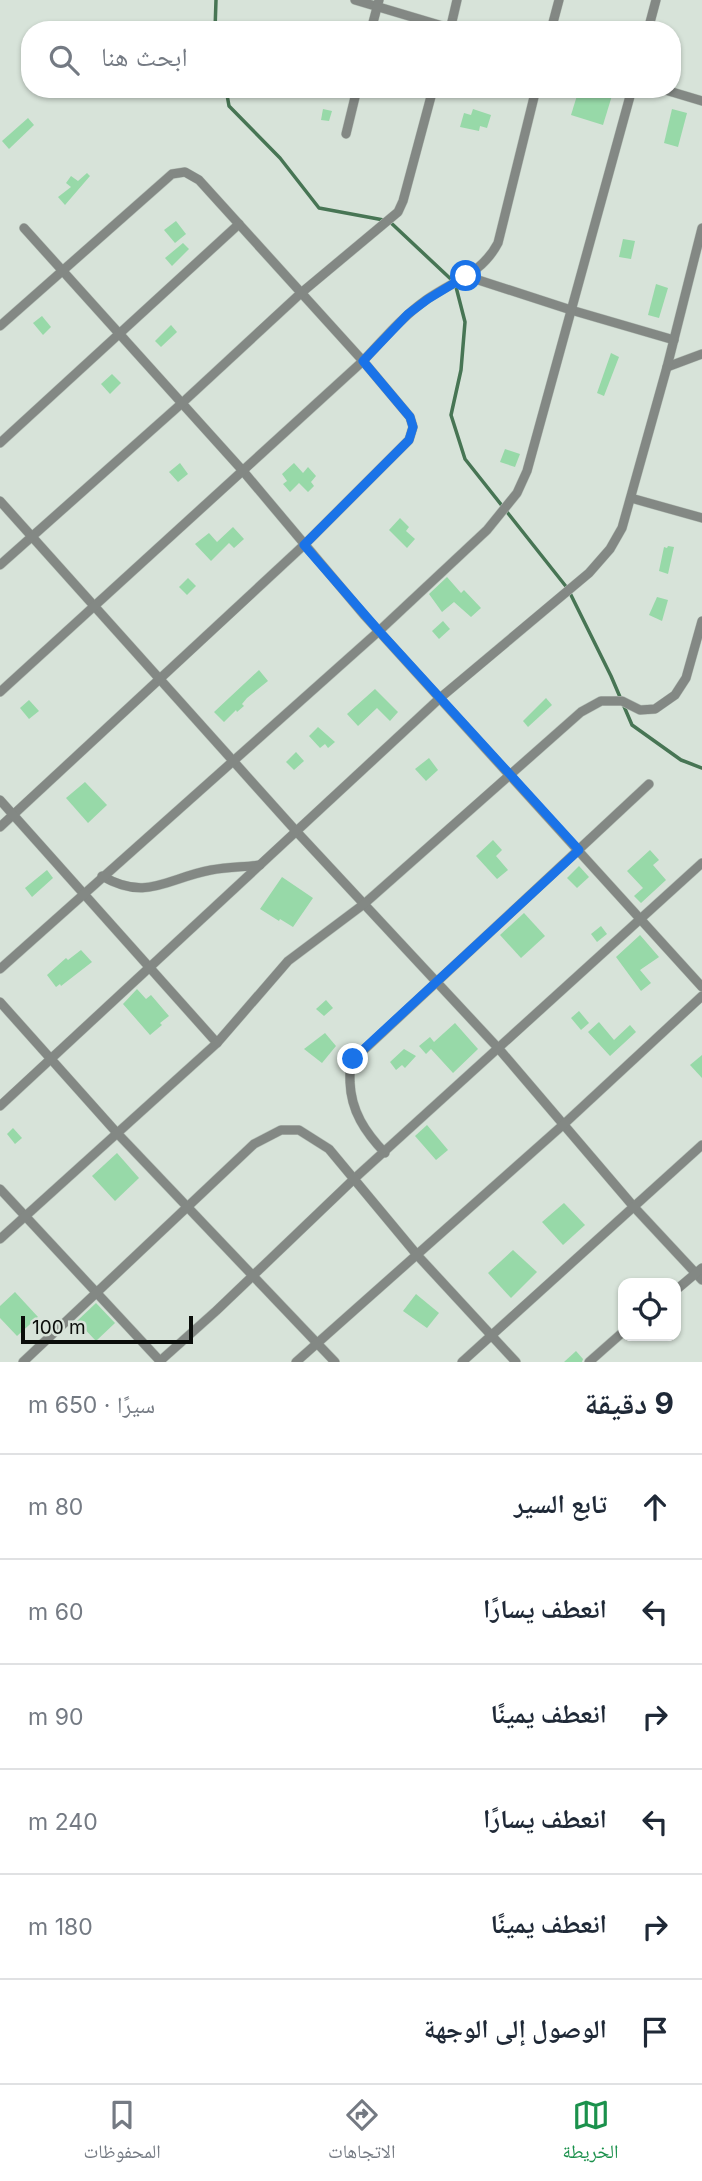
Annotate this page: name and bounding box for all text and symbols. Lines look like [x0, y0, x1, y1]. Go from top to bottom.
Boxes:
search box [21, 21, 681, 98]
icon: search [45, 41, 83, 79]
text: ابحث هنا [101, 41, 188, 72]
route start [450, 260, 481, 291]
route end [337, 1043, 368, 1074]
map controls [618, 1278, 681, 1341]
button: locate [618, 1278, 681, 1341]
scale bar [21, 1313, 192, 1345]
text: 100 m [32, 1316, 86, 1339]
text: 9 دقيقة [584, 1385, 674, 1421]
text: سيرًا · 650 m [28, 1391, 155, 1419]
text: تابع السير [514, 1488, 607, 1519]
icon: ahead [636, 1488, 674, 1526]
text: 80 m [28, 1493, 83, 1521]
text: انعطف يسارًا [483, 1593, 607, 1624]
icon: left [636, 1593, 674, 1631]
text: 60 m [28, 1598, 83, 1626]
text: انعطف يمينًا [491, 1698, 607, 1729]
icon: right [636, 1698, 674, 1736]
text: 90 m [28, 1703, 83, 1731]
text: انعطف يسارًا [483, 1803, 607, 1834]
icon: left [636, 1803, 674, 1841]
text: 240 m [28, 1808, 98, 1836]
text: انعطف يمينًا [491, 1908, 607, 1939]
icon: right [636, 1908, 674, 1946]
text: 180 m [28, 1913, 93, 1941]
text: الوصول إلى الوجهة [424, 2013, 607, 2044]
icon: arrive [636, 2013, 674, 2051]
tab: المحفوظات [84, 2096, 161, 2170]
tab: الاتجاهات [328, 2096, 395, 2170]
tab: الخريطة [563, 2096, 618, 2170]

